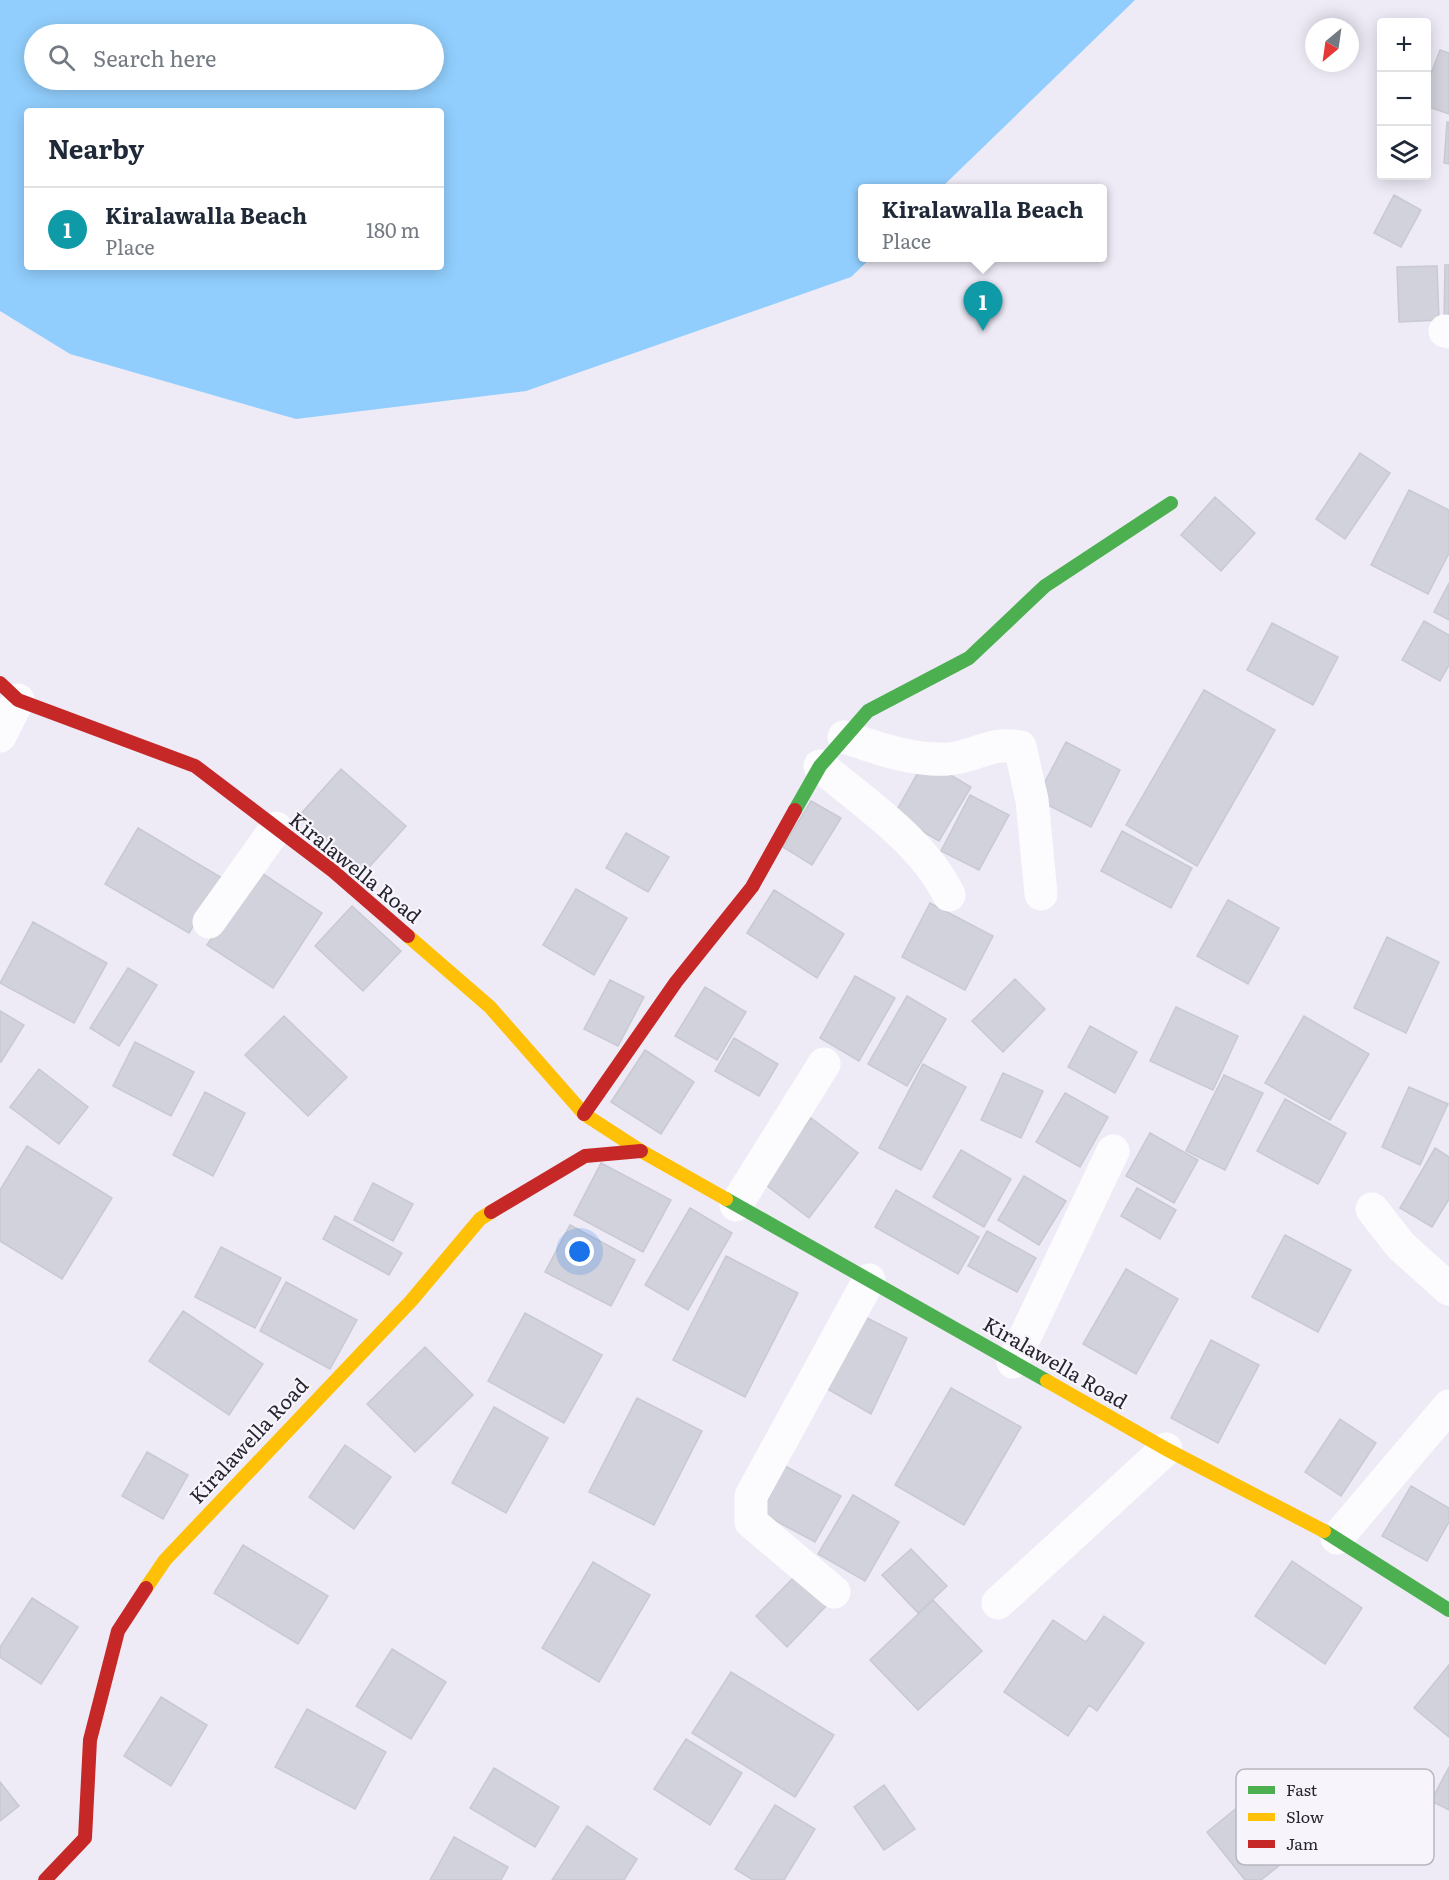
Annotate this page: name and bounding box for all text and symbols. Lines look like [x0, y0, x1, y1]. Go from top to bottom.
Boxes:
north arrow [1305, 18, 1359, 72]
map controls [1377, 18, 1431, 180]
button: + [1377, 18, 1431, 72]
search box [24, 24, 444, 90]
icon: search [45, 41, 78, 74]
text: Search here [93, 41, 216, 74]
button: − [1377, 72, 1431, 126]
button: layers [1377, 126, 1431, 180]
text: Nearby [48, 128, 144, 167]
popup [858, 184, 1107, 262]
text: Kiralawalla Beach [881, 192, 1084, 225]
text: Kiralawalla Beach [105, 198, 307, 231]
text: 1 [63, 214, 72, 244]
text: 180 m [366, 214, 420, 244]
text: Place [881, 225, 931, 255]
text: Place [105, 231, 155, 261]
pin: 1 [964, 282, 1002, 331]
street label: Kiralawella Road [284, 804, 429, 929]
your location [565, 1237, 594, 1266]
street label: Kiralawella Road [978, 1308, 1134, 1415]
street label: Kiralawella Road [181, 1370, 314, 1509]
legend [1236, 1769, 1434, 1865]
text: Fast [1286, 1777, 1318, 1801]
text: Slow [1286, 1804, 1324, 1828]
text: Jam [1286, 1831, 1319, 1855]

